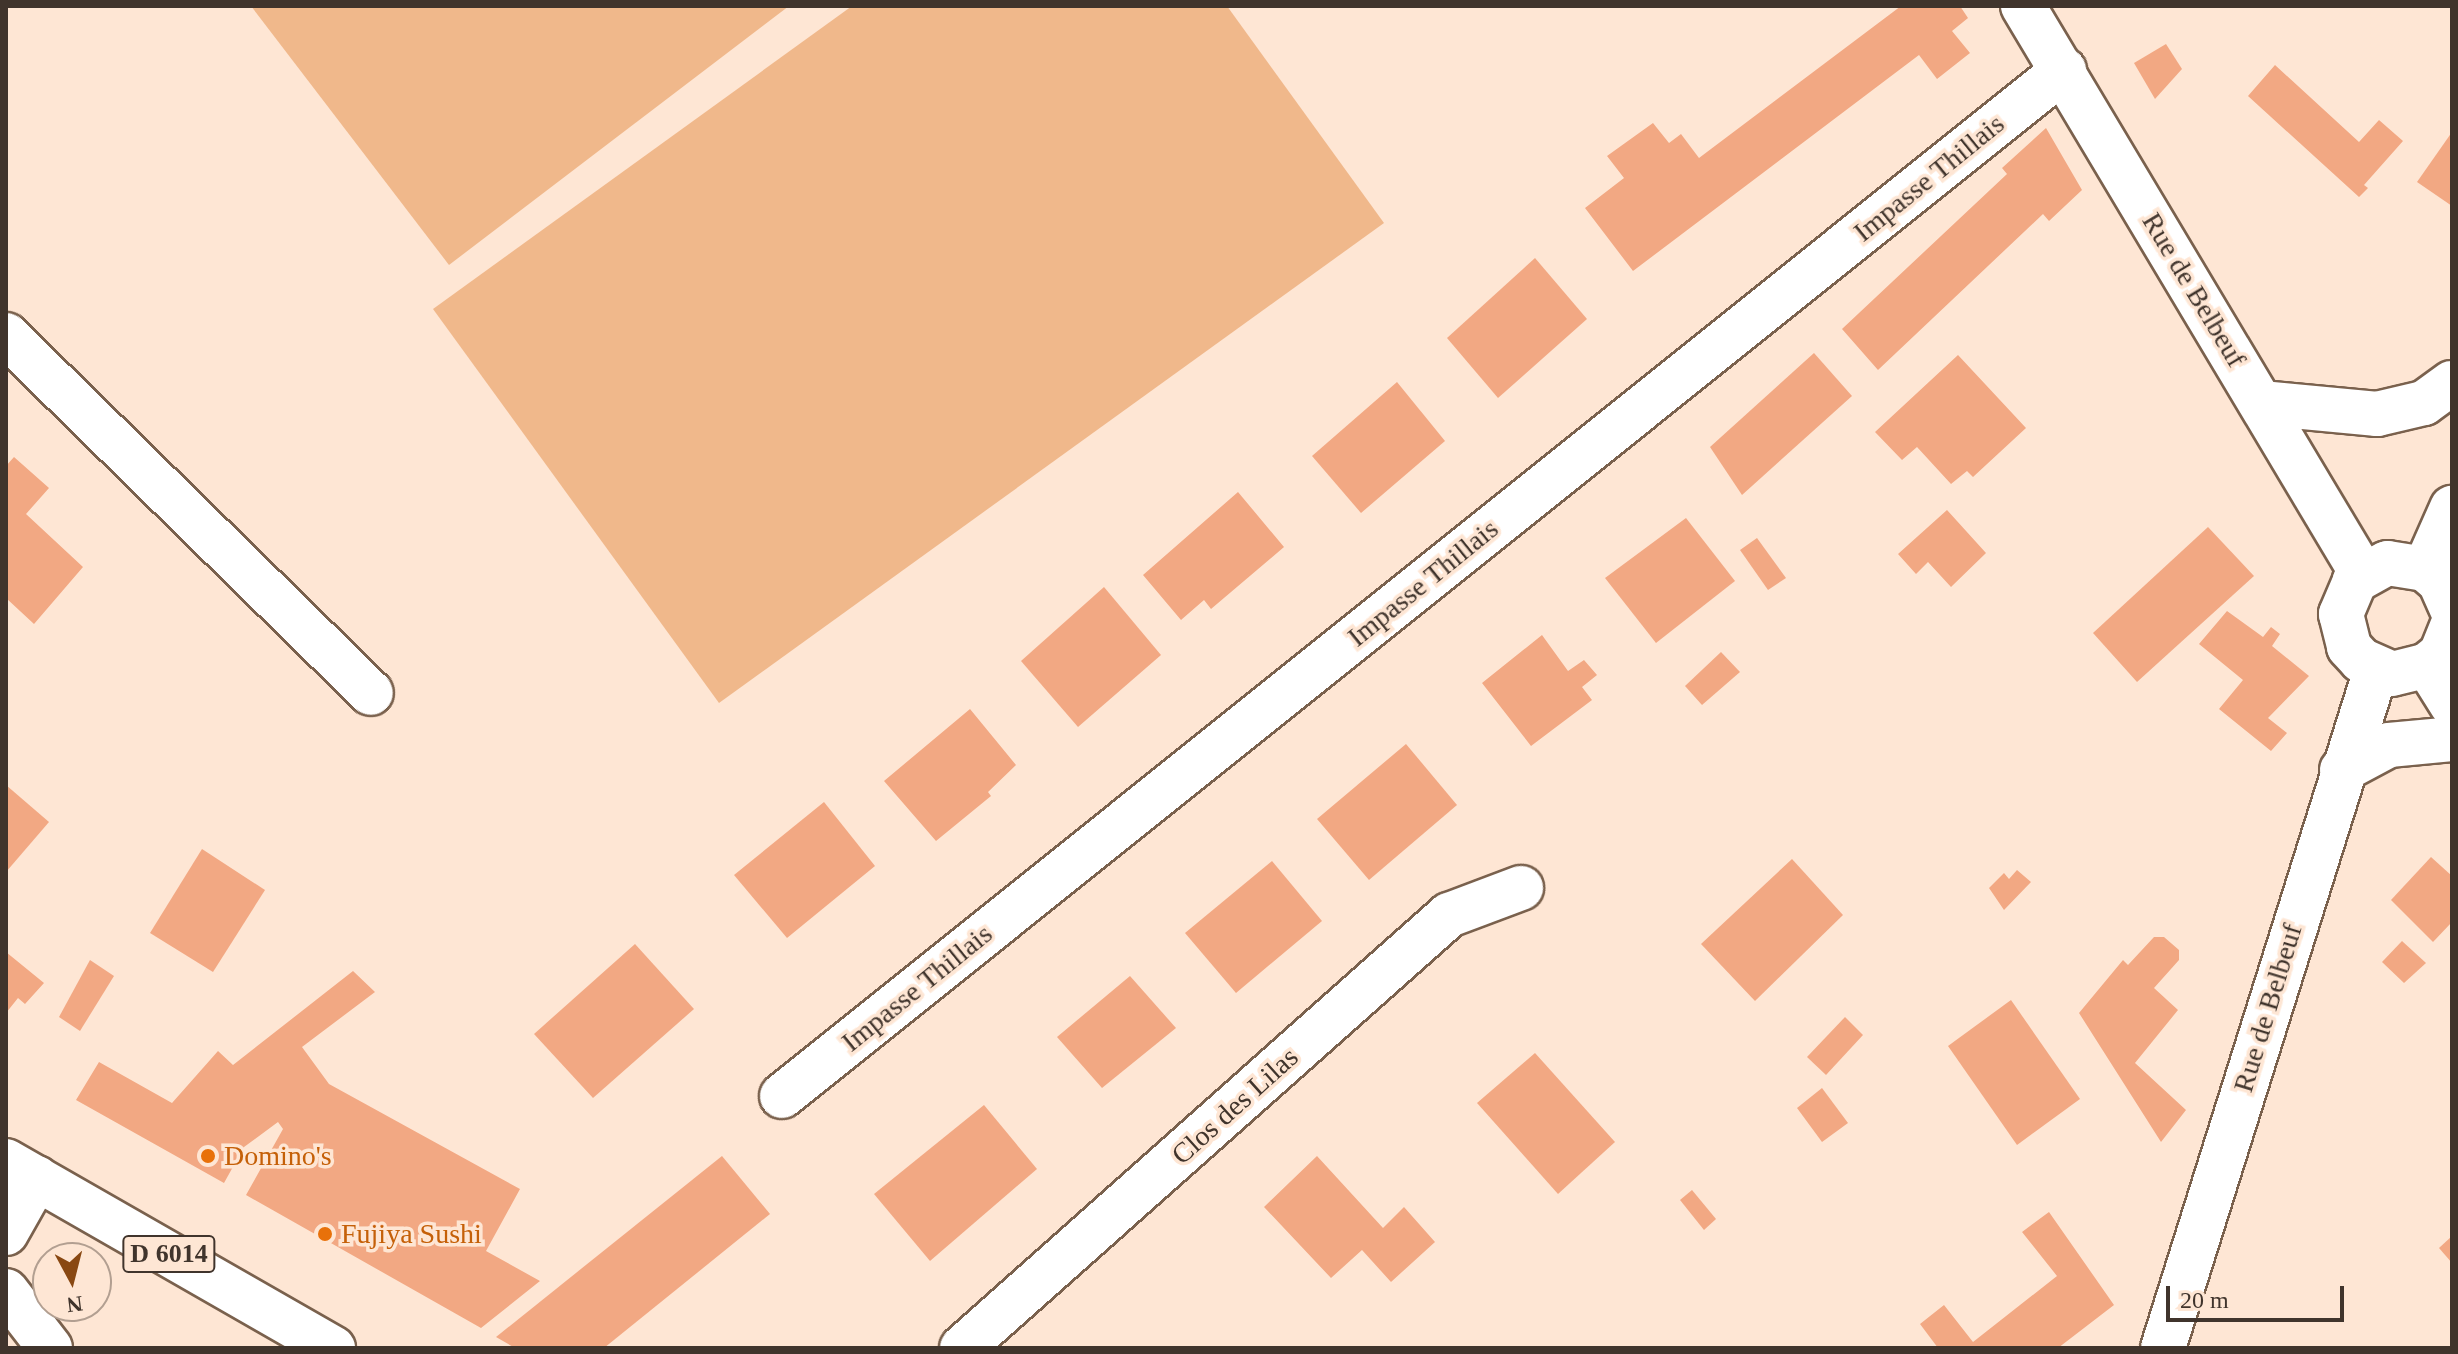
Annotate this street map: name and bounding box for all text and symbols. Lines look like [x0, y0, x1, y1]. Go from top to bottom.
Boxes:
street label: Impasse Thillais [1847, 107, 2011, 249]
street label: Rue de Belbeuf [2135, 207, 2253, 373]
street label: Impasse Thillais [1341, 512, 1505, 654]
street label: Impasse Thillais [835, 917, 999, 1059]
street label: Rue de Belbeuf [2226, 920, 2310, 1096]
street label: Clos des Lilas [1165, 1040, 1305, 1172]
place label: Domino's [224, 1139, 332, 1173]
marker: Domino's [199, 1147, 217, 1165]
place label: Fujiya Sushi [341, 1217, 482, 1251]
marker: Fujiya Sushi [316, 1225, 334, 1243]
road number: D 6014 [121, 1232, 217, 1276]
north arrow [32, 1242, 112, 1322]
scale bar [2170, 1270, 2348, 1320]
text: 20 m [2180, 1287, 2229, 1313]
text: N [65, 1291, 84, 1318]

